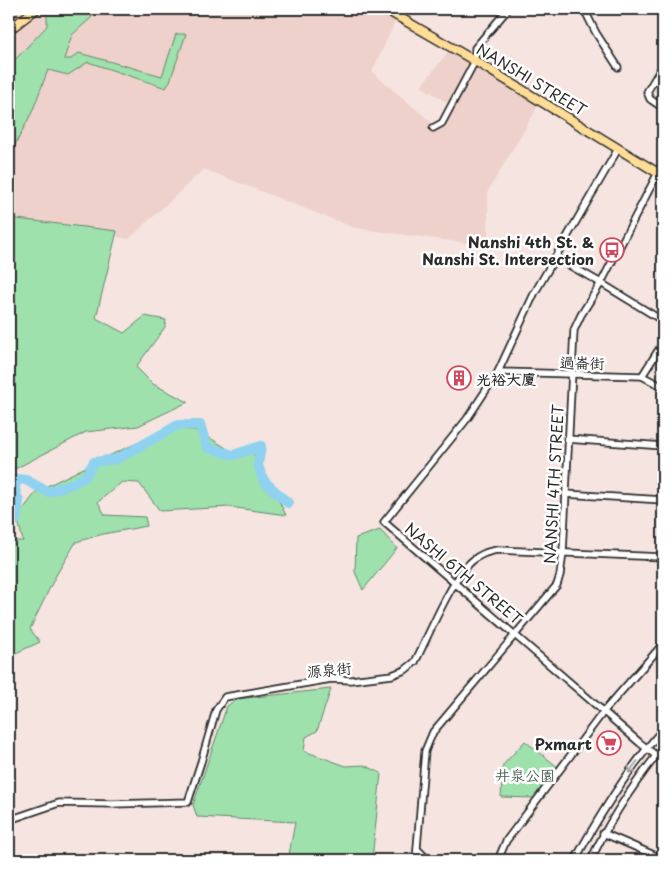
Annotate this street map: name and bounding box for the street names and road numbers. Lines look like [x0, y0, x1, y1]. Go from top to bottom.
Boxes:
street label: NANSHI STREET [473, 37, 592, 121]
street label: 過崙街 [559, 350, 605, 374]
street label: NANSHI 4TH STREET [537, 403, 569, 564]
street label: NASHI 6TH STREET [400, 517, 529, 630]
street label: 源泉街 [306, 656, 352, 682]

